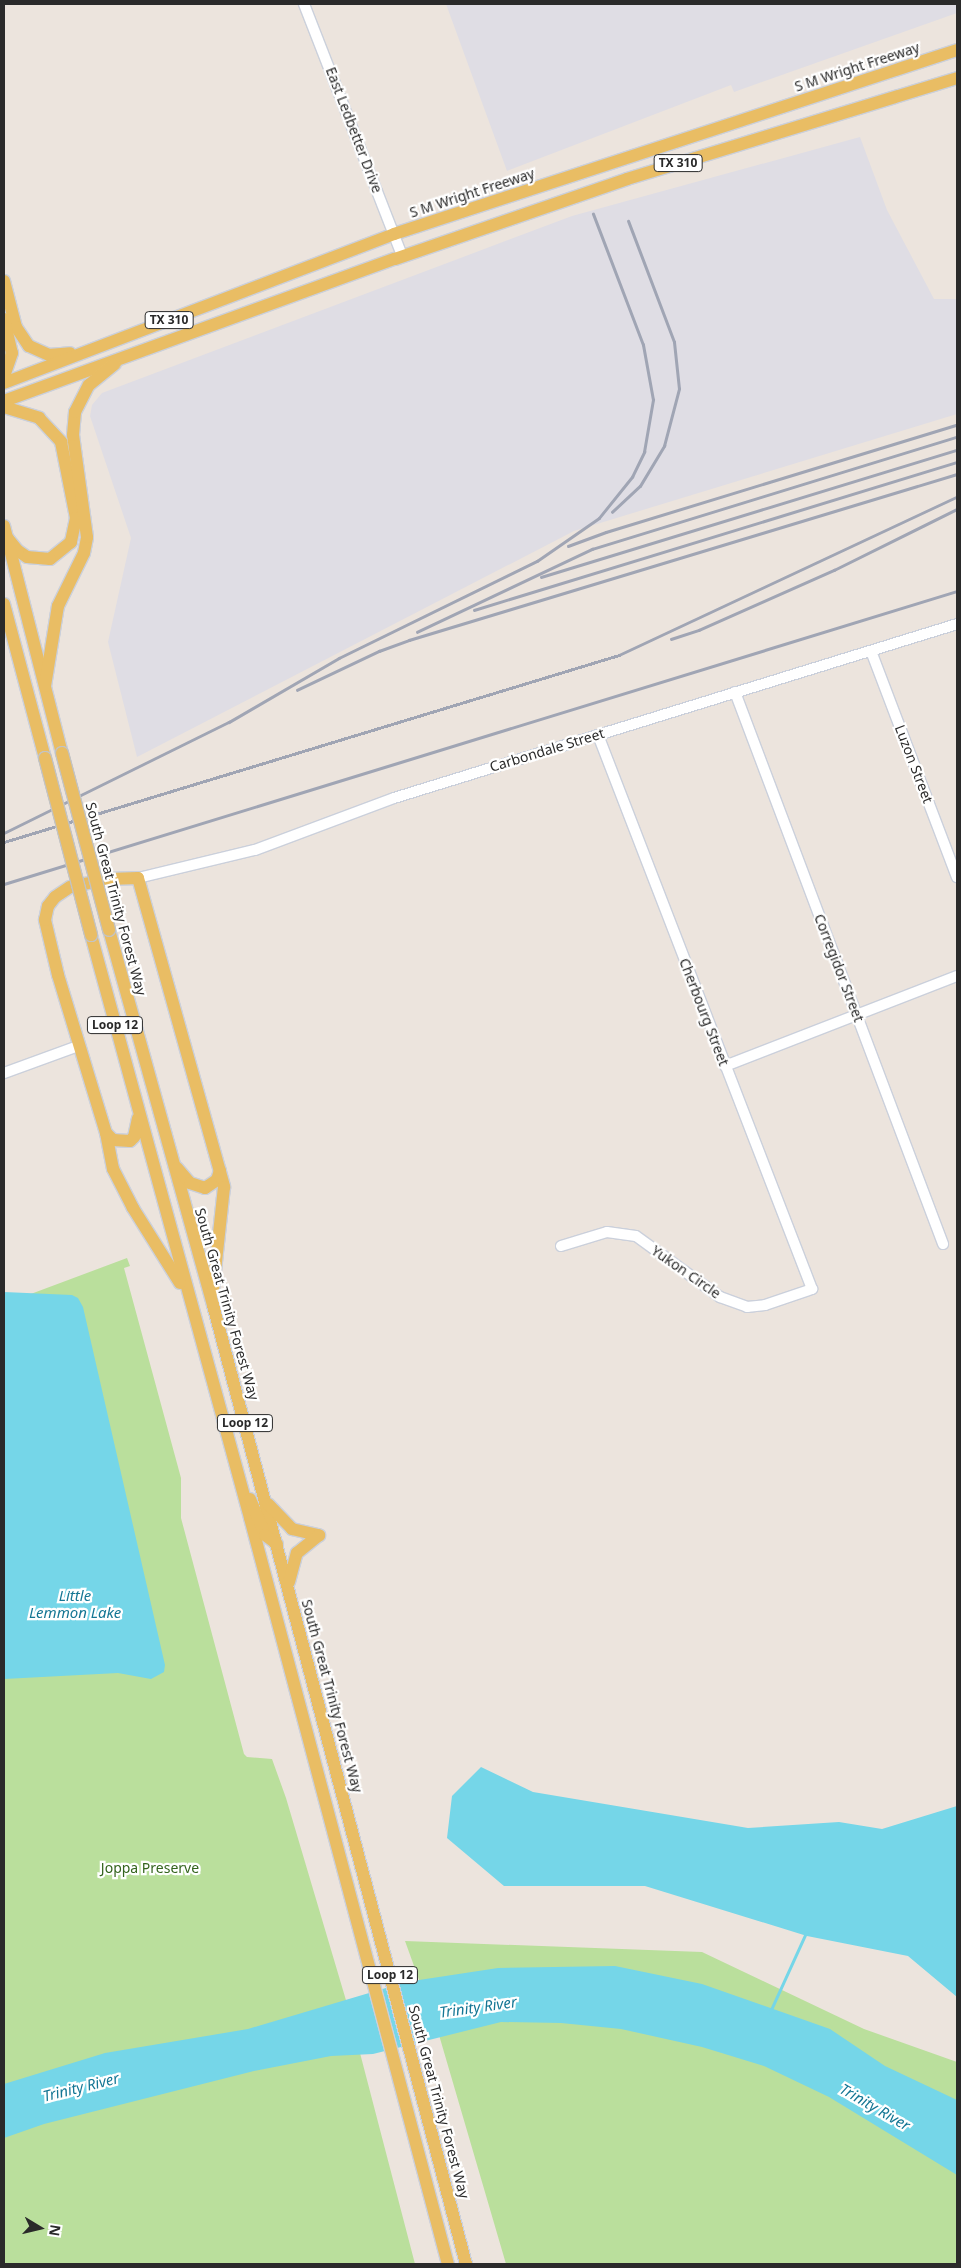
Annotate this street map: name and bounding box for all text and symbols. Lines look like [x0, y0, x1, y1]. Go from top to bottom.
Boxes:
street label: S M Wright Freeway [793, 39, 921, 95]
street label: East Ledbetter Drive [322, 65, 386, 195]
road number: TX 310 [653, 154, 703, 172]
street label: S M Wright Freeway [408, 165, 536, 221]
road number: TX 310 [144, 310, 194, 330]
street label: Luzon Street [891, 723, 937, 805]
street label: Carbondale Street [488, 725, 606, 775]
street label: South Great Trinity Forest Way [82, 801, 150, 997]
street label: Corregidor Street [811, 912, 867, 1024]
street label: Cherbourg Street [676, 956, 732, 1068]
road number: Loop 12 [86, 1016, 144, 1034]
street label: South Great Trinity Forest Way [191, 1206, 263, 1402]
street label: Yukon Circle [648, 1242, 724, 1302]
road number: Loop 12 [216, 1414, 274, 1432]
water label: Little Lemmon Lake [29, 1586, 121, 1621]
street label: South Great Trinity Forest Way [298, 1598, 366, 1794]
park label: Joppa Preserve [101, 1860, 199, 1876]
road number: Loop 12 [361, 1966, 419, 1984]
water label: Trinity River [438, 1993, 518, 2021]
street label: South Great Trinity Forest Way [405, 2004, 473, 2200]
water label: Trinity River [41, 2069, 121, 2105]
water label: Trinity River [837, 2080, 913, 2134]
north arrow [15, 2203, 65, 2253]
text: N [45, 2223, 66, 2238]

